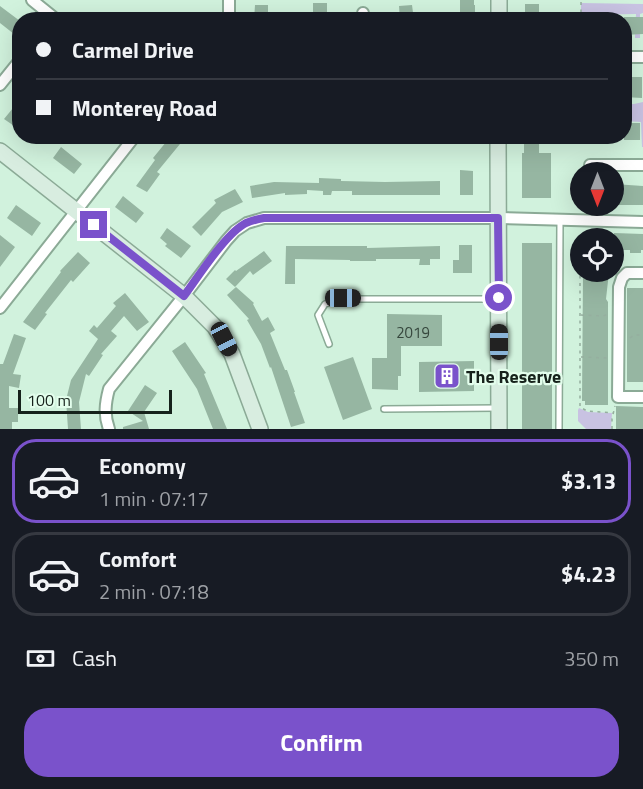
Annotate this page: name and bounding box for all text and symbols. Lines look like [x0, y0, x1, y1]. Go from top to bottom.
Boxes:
text: Carmel Drive [72, 33, 194, 67]
text: Monterey Road [72, 91, 217, 125]
north arrow [570, 162, 624, 216]
map controls [570, 162, 624, 282]
route end [80, 211, 107, 238]
button: locate [570, 228, 624, 282]
route start [485, 284, 512, 311]
car [325, 289, 361, 307]
car [208, 319, 240, 359]
house number: 2019 [396, 321, 430, 344]
car [490, 324, 508, 360]
building icon: The Reserve [432, 361, 462, 391]
place label: The Reserve [466, 363, 561, 390]
scale bar [18, 387, 172, 414]
text: 100 m [27, 388, 71, 412]
text: Economy [99, 449, 186, 483]
icon: car [27, 454, 81, 508]
text: $3.13 [561, 464, 616, 498]
text: 1 min · 07:17 [99, 483, 209, 514]
text: Comfort [99, 542, 177, 576]
icon: car [27, 547, 81, 601]
text: $4.23 [561, 557, 616, 591]
text: 2 min · 07:18 [99, 576, 209, 607]
text: Cash [72, 641, 117, 675]
icon: cash [24, 642, 57, 675]
text: 350 m [564, 643, 619, 674]
button: Confirm [24, 708, 619, 777]

